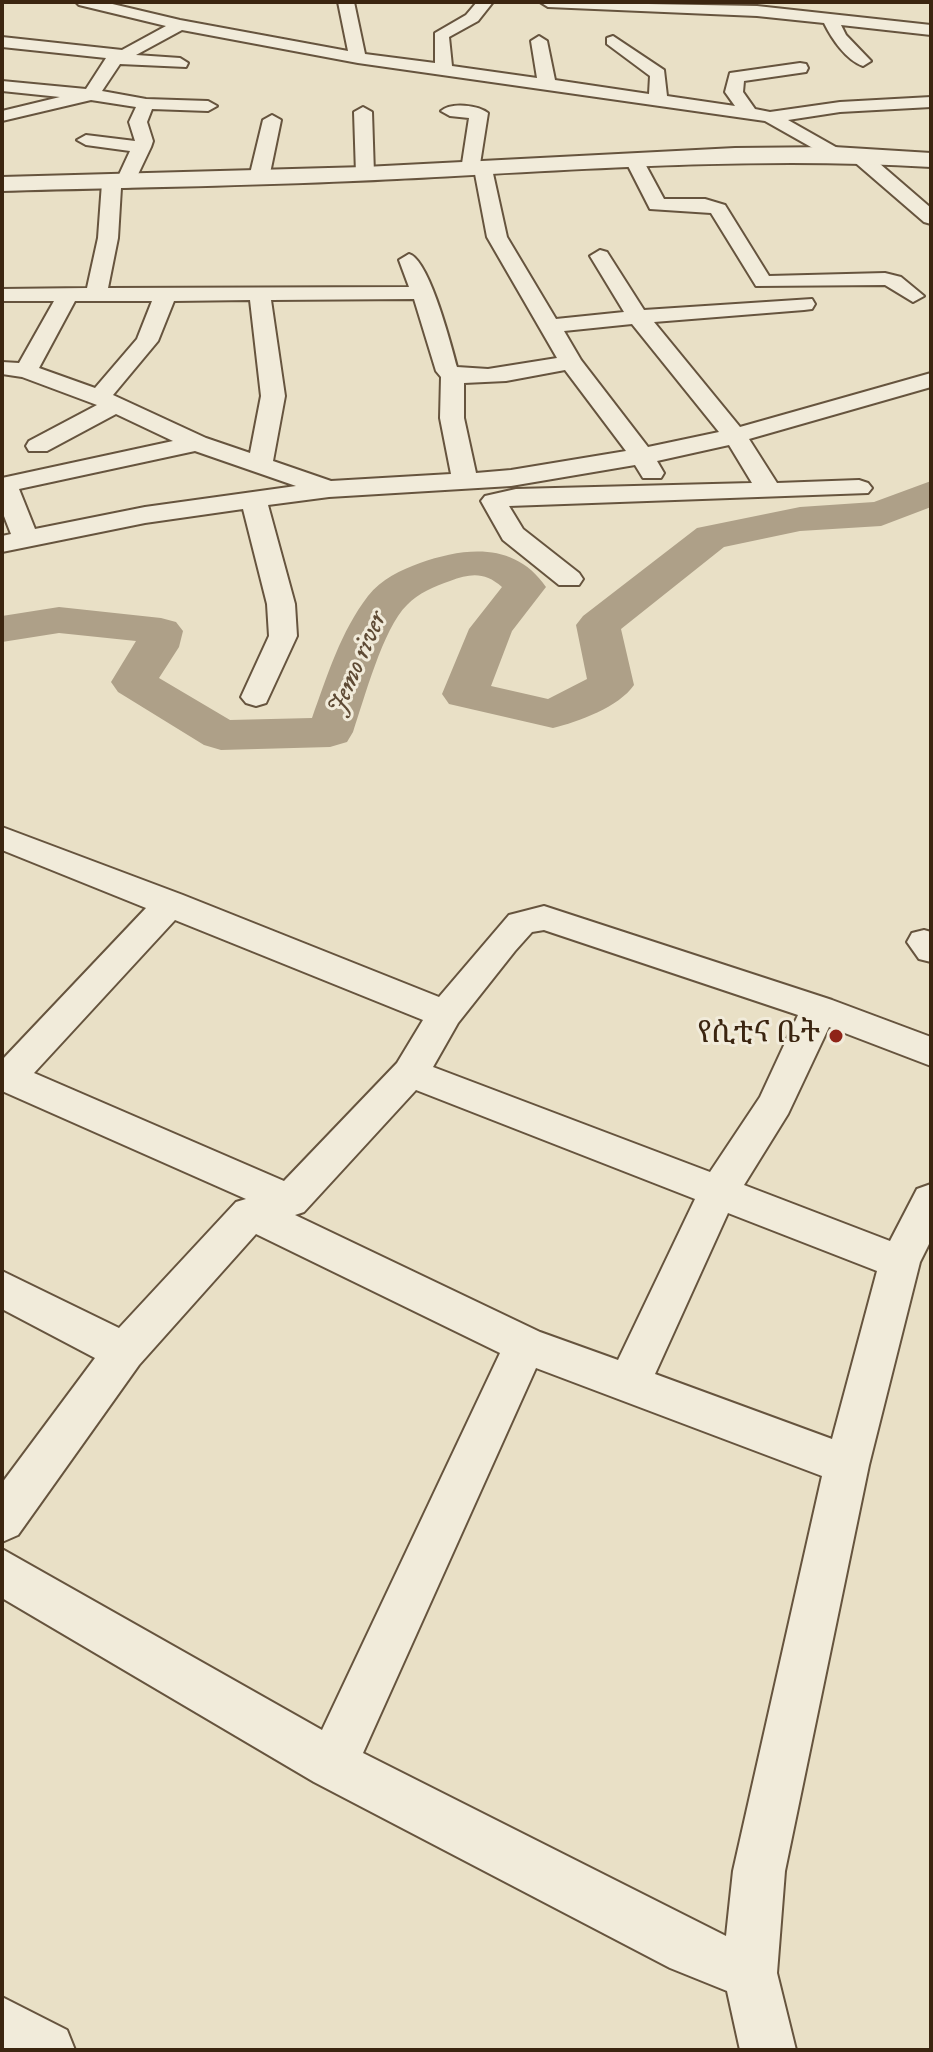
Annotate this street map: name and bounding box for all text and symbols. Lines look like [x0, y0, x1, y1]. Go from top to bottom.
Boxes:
water label: Jemo river [323, 608, 395, 720]
place label: የሲቲና ቤት [698, 1018, 820, 1054]
marker: የሲቲና ቤት [827, 1027, 845, 1045]

